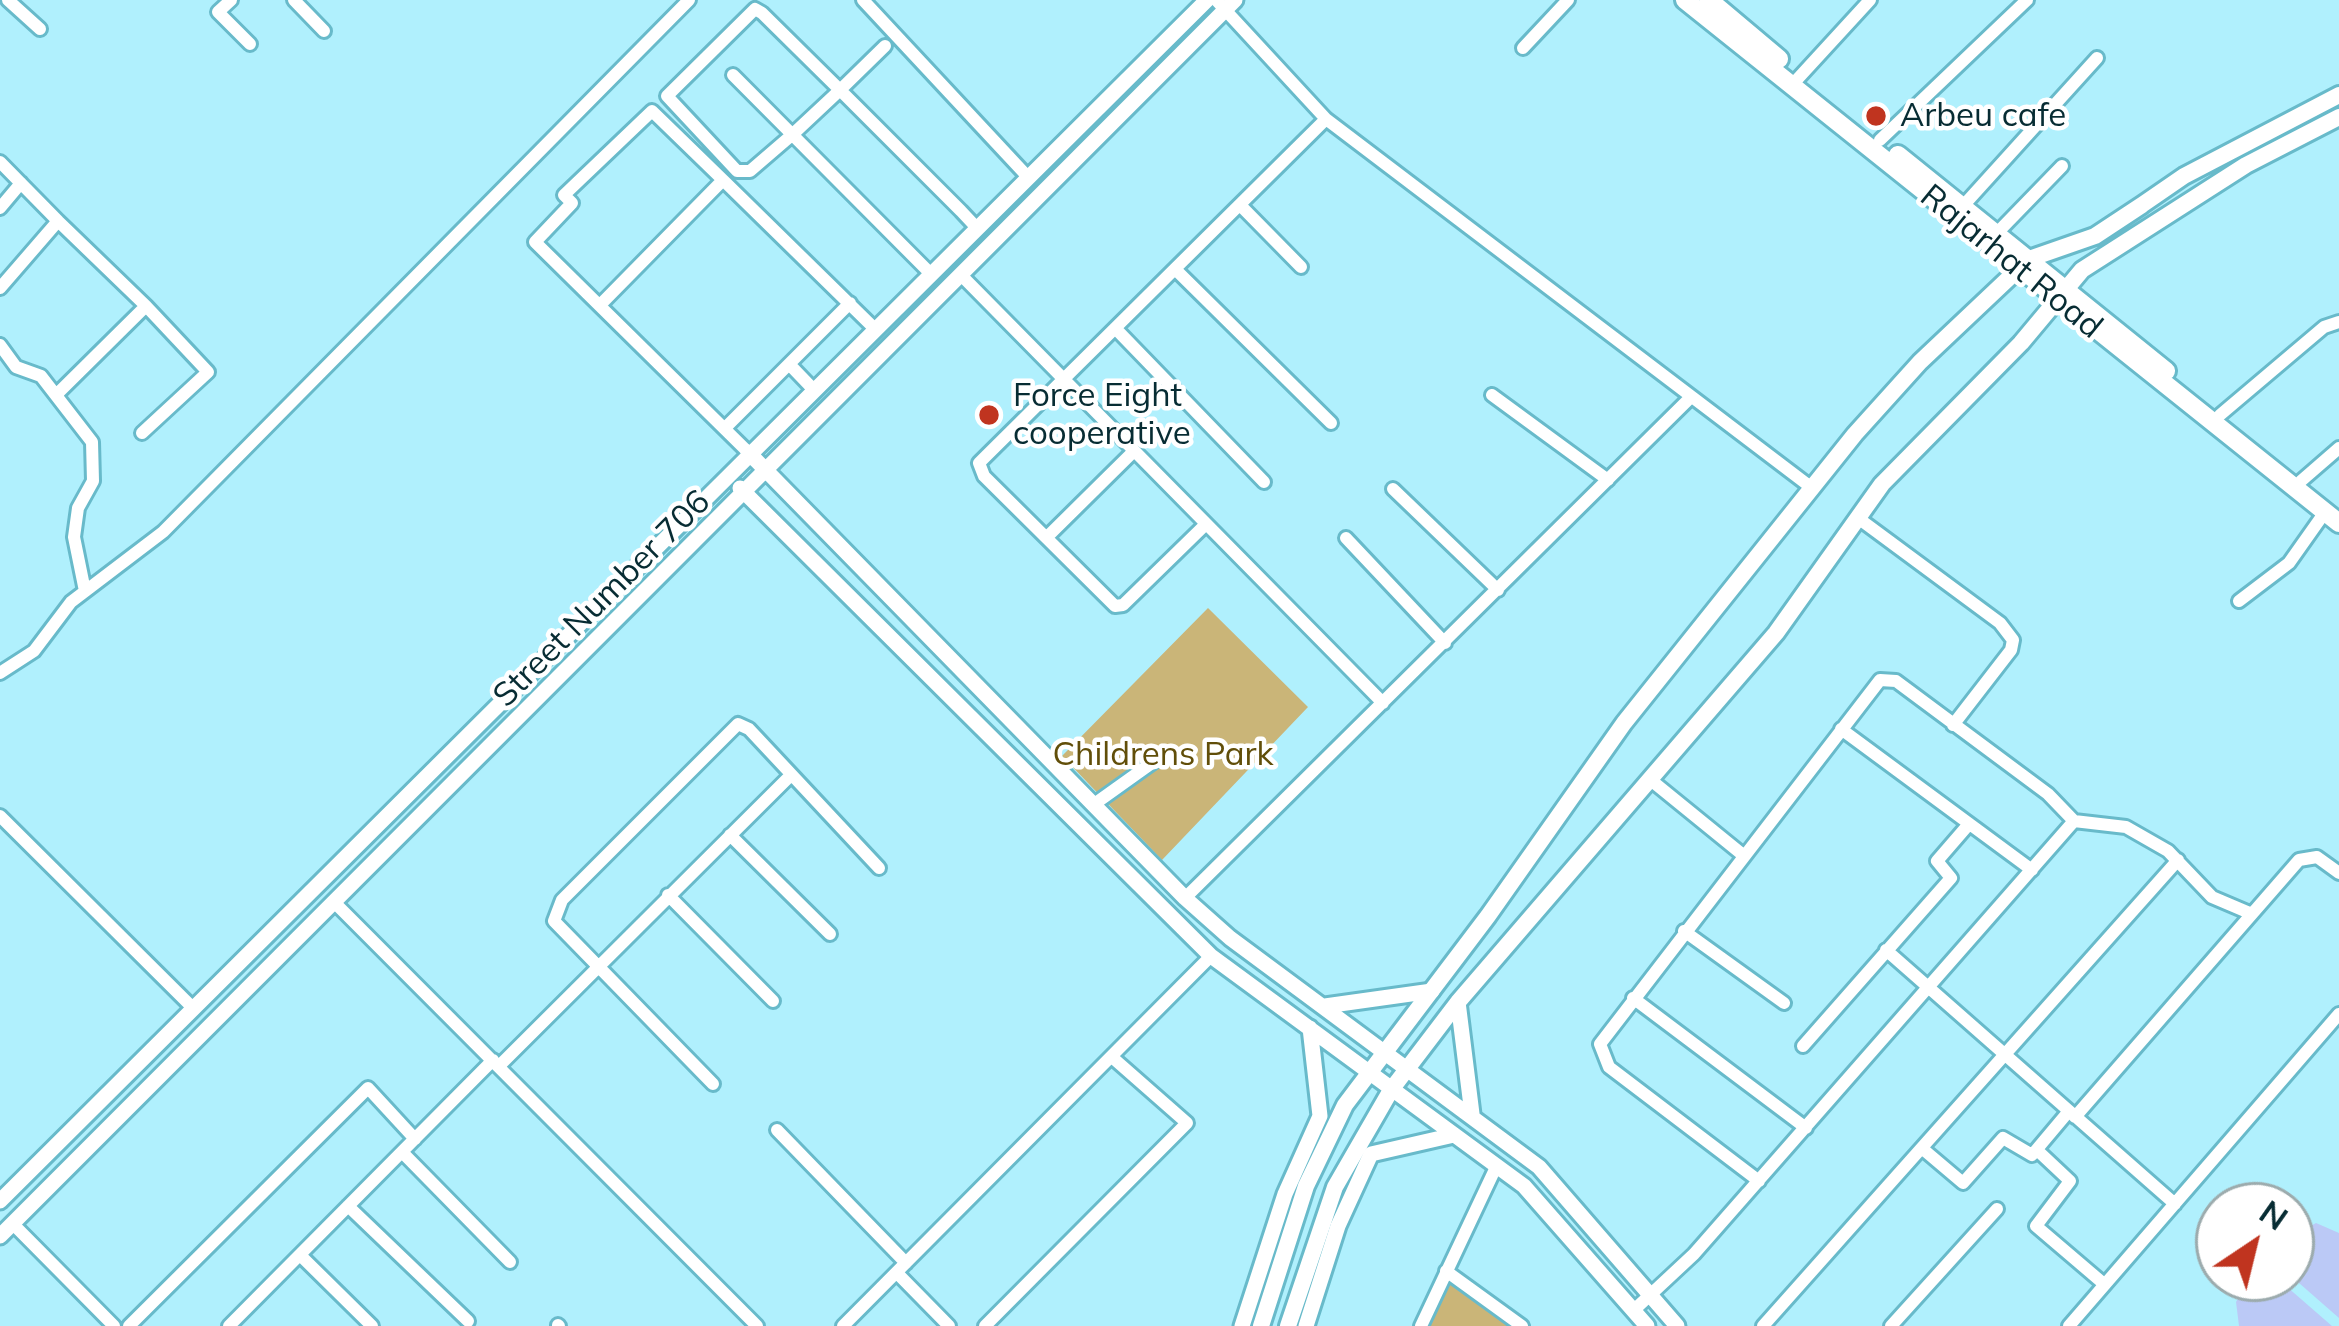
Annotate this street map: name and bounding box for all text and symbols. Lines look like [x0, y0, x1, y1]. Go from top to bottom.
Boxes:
place label: Arbeu cafe [1900, 96, 2066, 136]
marker: Arbeu cafe [1863, 103, 1889, 129]
street label: Rajarhat Road [1912, 177, 2110, 347]
place label: Force Eight cooperative [1013, 376, 1191, 454]
marker: Force Eight cooperative [976, 402, 1002, 428]
street label: Street Number 706 [485, 482, 719, 716]
park label: Childrens Park [1053, 735, 1273, 775]
north arrow [2195, 1182, 2315, 1302]
text: N [2252, 1191, 2296, 1238]

